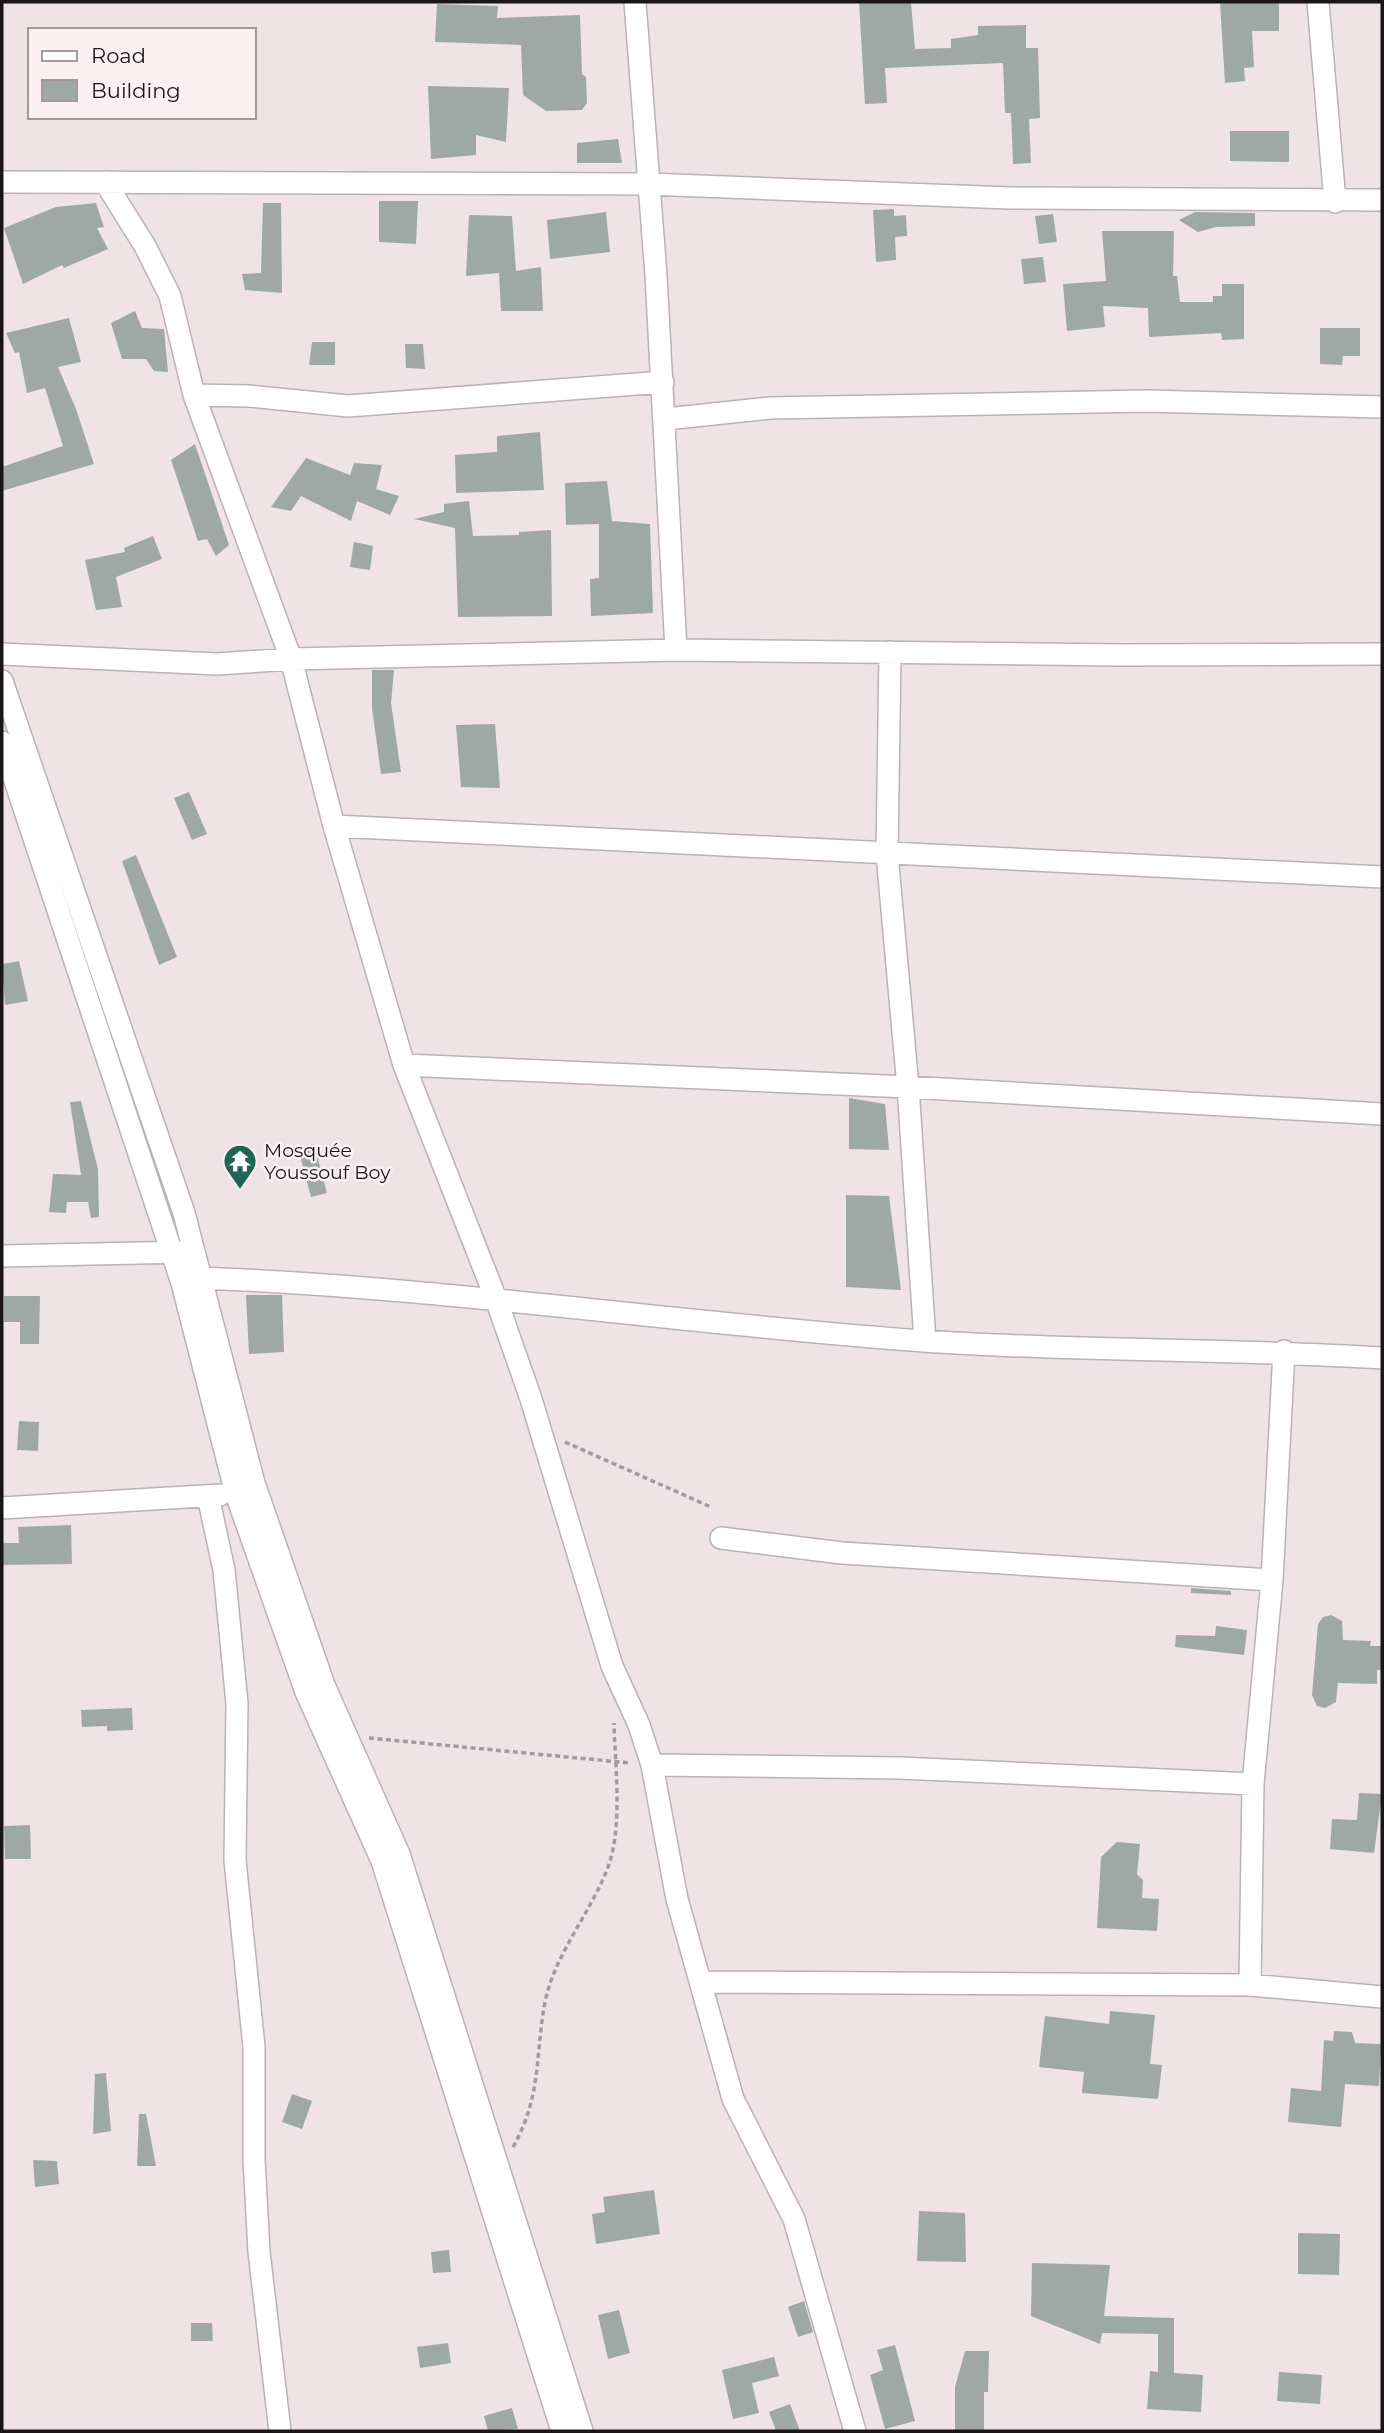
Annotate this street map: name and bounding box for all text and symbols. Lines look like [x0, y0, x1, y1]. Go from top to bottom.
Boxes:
legend [28, 28, 256, 119]
text: Road [91, 43, 146, 68]
text: Building [91, 78, 181, 103]
place label: Mosquée Youssouf Boy [264, 1139, 391, 1184]
temple icon: Mosquée Youssouf Boy [221, 1142, 259, 1191]

